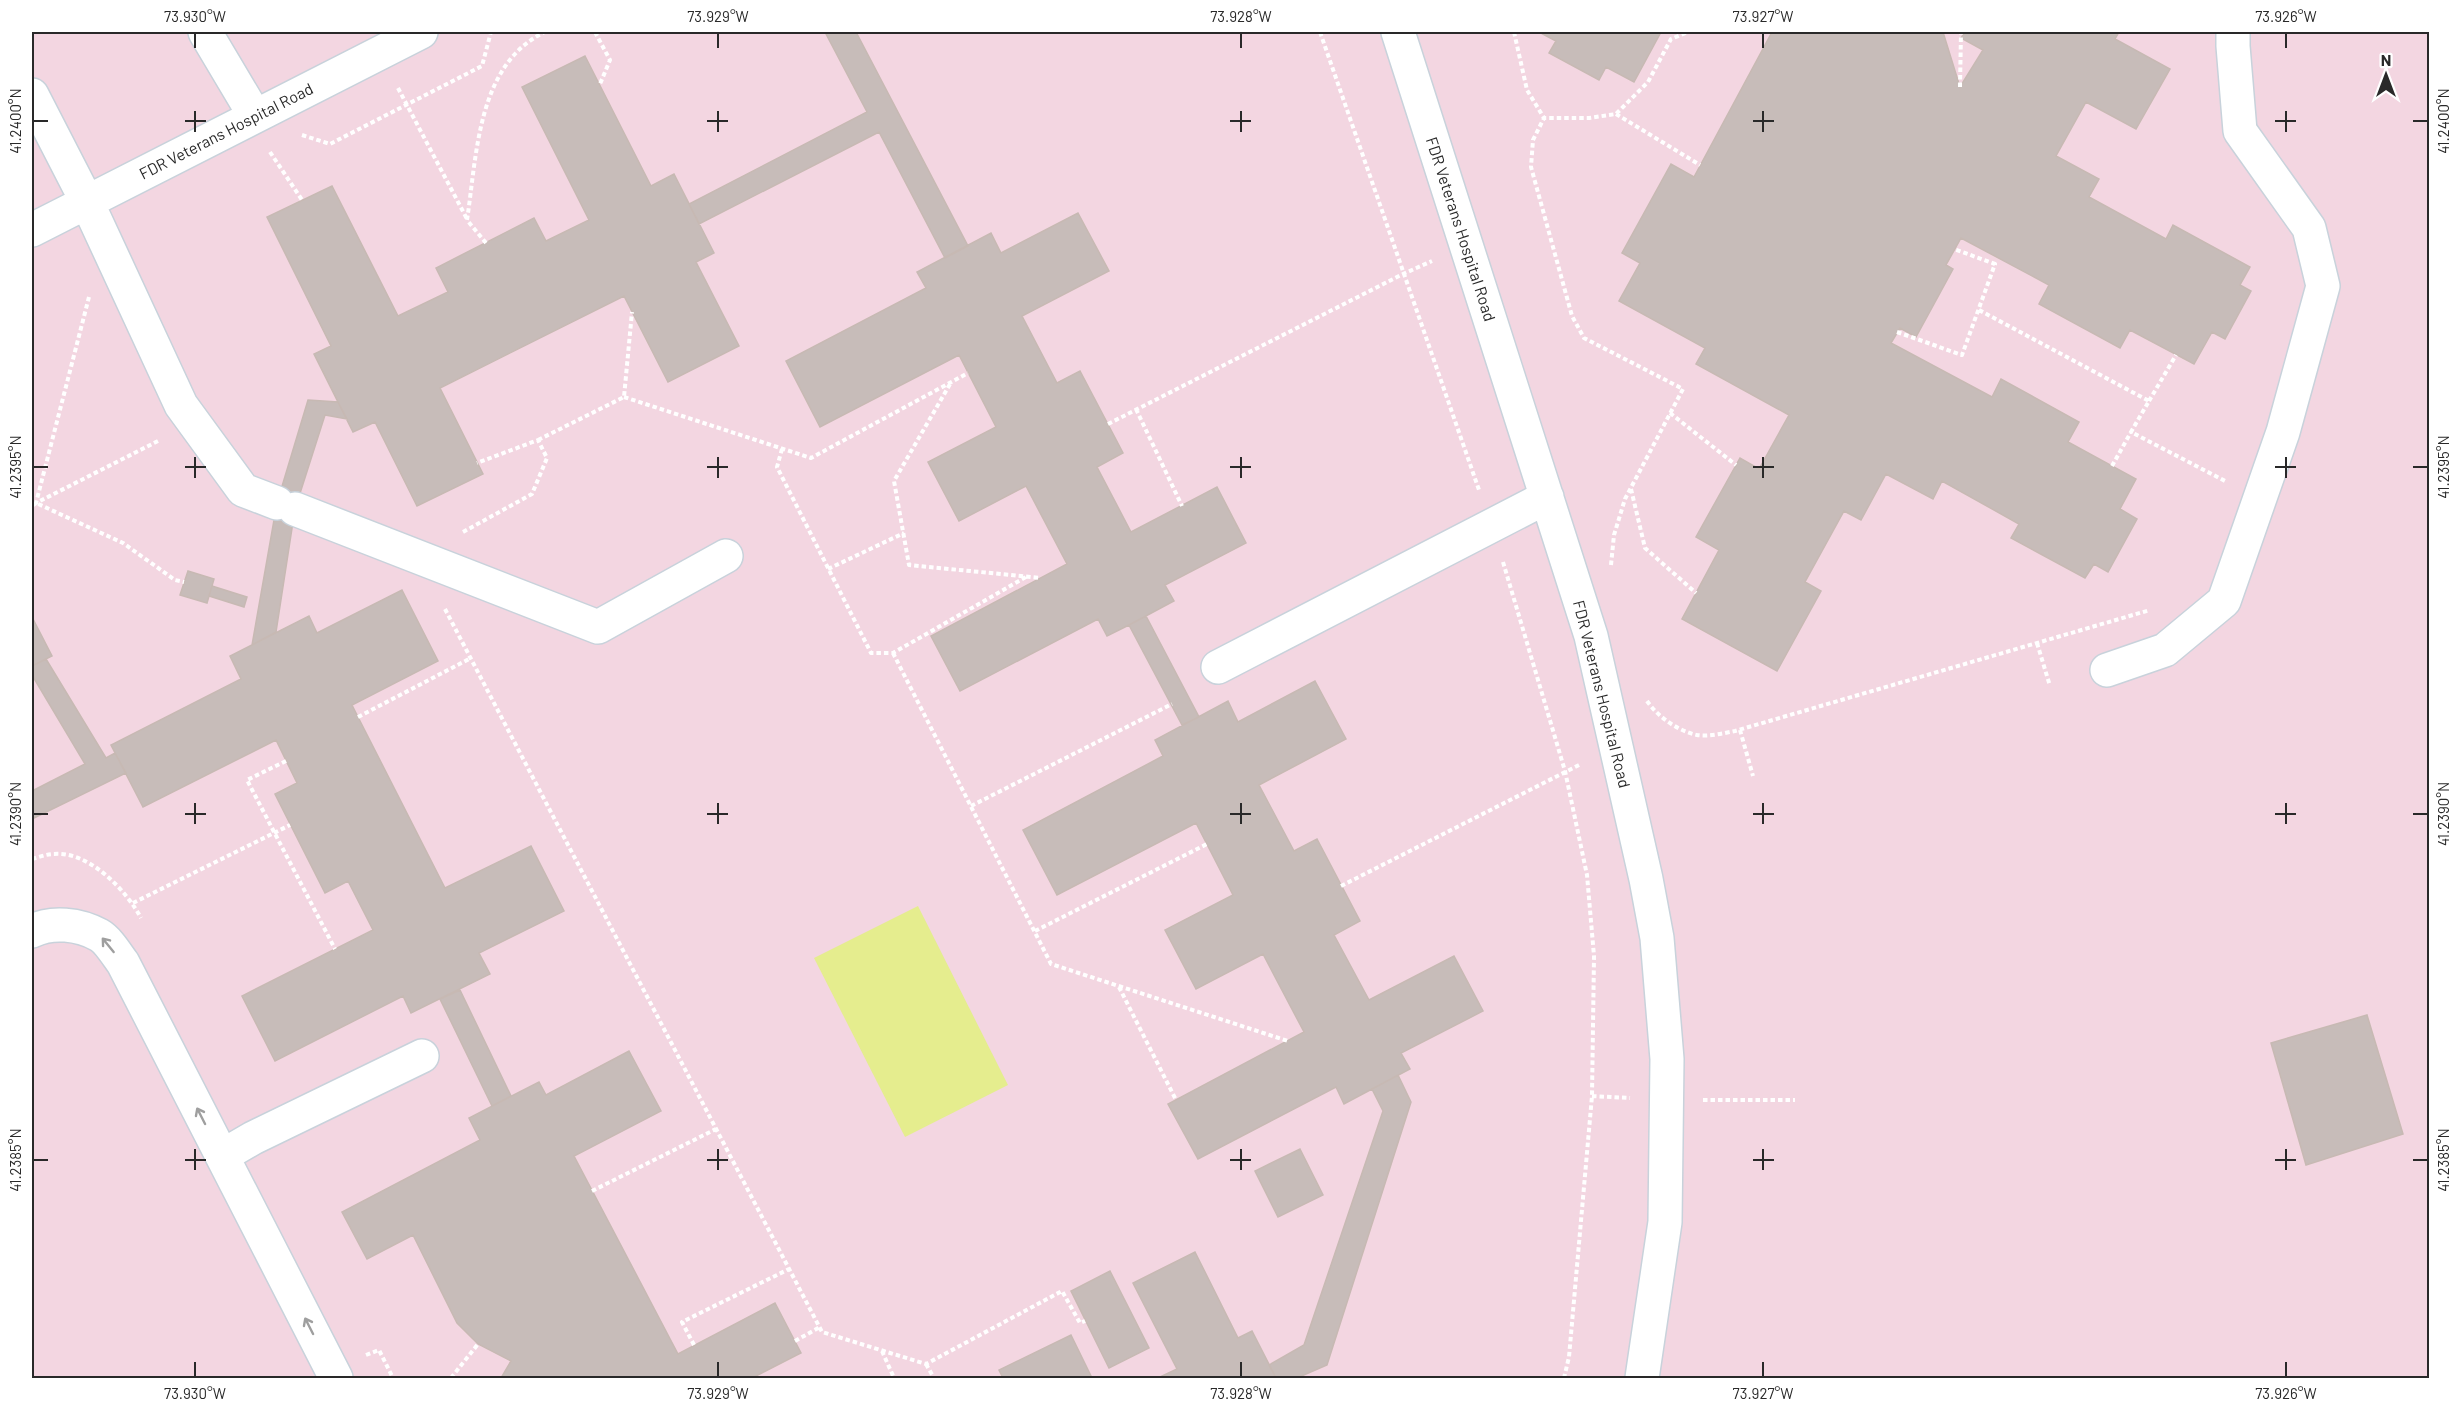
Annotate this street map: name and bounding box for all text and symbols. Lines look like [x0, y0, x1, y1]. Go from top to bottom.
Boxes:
text: 73.930°W [164, 7, 226, 25]
text: 73.929°W [687, 7, 749, 25]
text: 73.928°W [1210, 7, 1272, 25]
text: 73.927°W [1733, 7, 1793, 25]
text: 73.926°W [2255, 7, 2317, 25]
north arrow [2356, 45, 2416, 105]
text: N [2381, 50, 2391, 69]
street label: FDR Veterans Hospital Road [136, 78, 316, 183]
text: 41.2400°N [6, 88, 24, 154]
text: 41.2400°N [2434, 88, 2452, 154]
street label: FDR Veterans Hospital Road [1423, 134, 1500, 323]
text: 41.2395°N [6, 435, 24, 499]
text: 41.2395°N [2434, 435, 2452, 499]
street label: FDR Veterans Hospital Road [1570, 598, 1635, 790]
text: 41.2390°N [6, 782, 24, 846]
text: 41.2390°N [2434, 782, 2452, 846]
one-way arrow [102, 937, 115, 953]
one-way arrow [195, 1107, 206, 1125]
text: 41.2385°N [6, 1128, 24, 1192]
text: 41.2385°N [2434, 1128, 2452, 1192]
one-way arrow [303, 1318, 314, 1336]
text: 73.930°W [164, 1384, 226, 1402]
text: 73.929°W [687, 1384, 749, 1402]
text: 73.928°W [1210, 1384, 1272, 1402]
text: 73.927°W [1733, 1384, 1793, 1402]
text: 73.926°W [2255, 1384, 2317, 1402]

